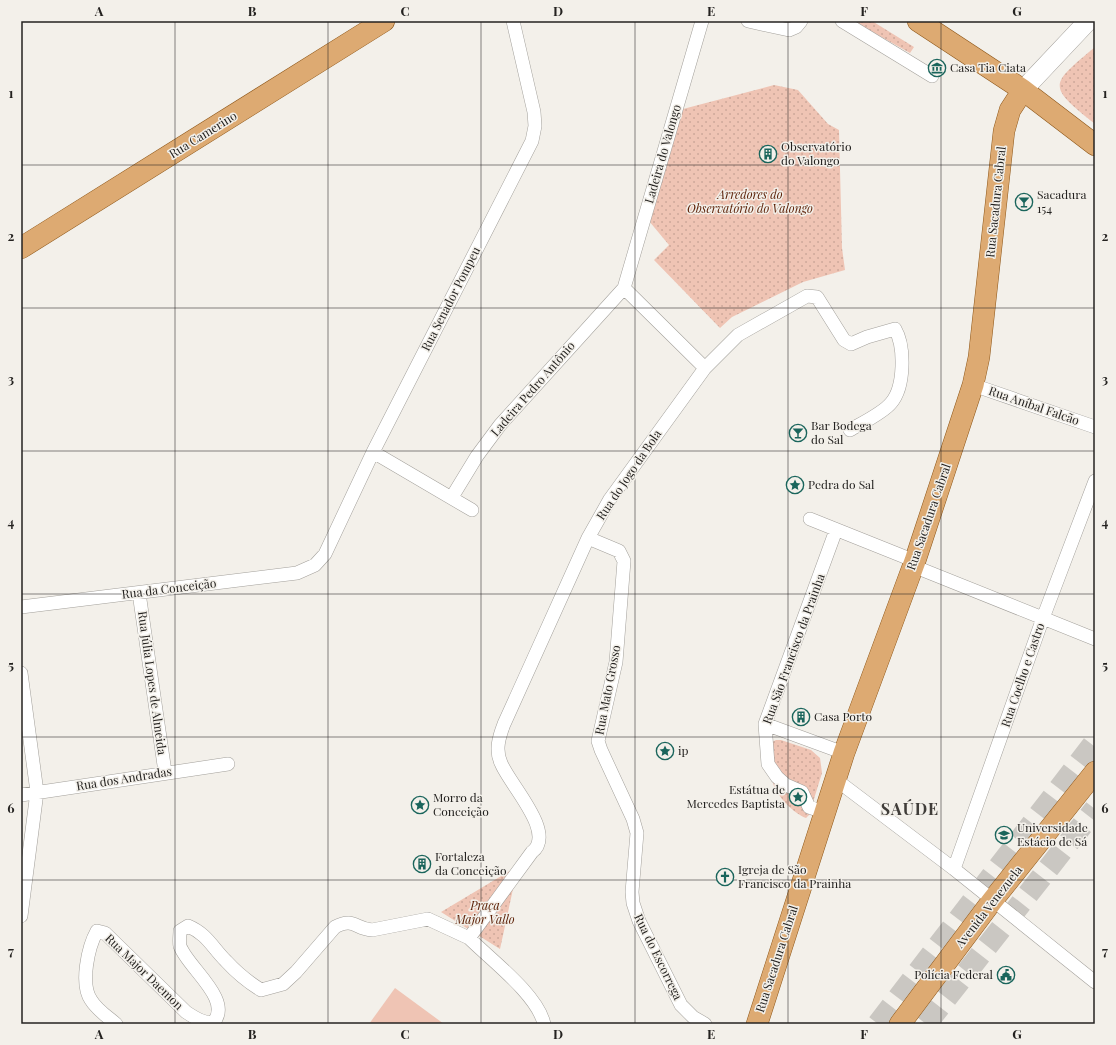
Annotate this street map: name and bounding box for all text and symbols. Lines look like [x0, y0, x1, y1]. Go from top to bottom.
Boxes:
text: A [94, 2, 104, 19]
text: B [248, 2, 257, 19]
text: C [400, 2, 410, 19]
text: D [553, 2, 563, 19]
text: E [707, 2, 715, 19]
text: F [860, 2, 868, 19]
text: G [1012, 2, 1022, 19]
museum icon: Casa Tia Ciata [927, 58, 947, 78]
place label: Casa Tia Ciata [950, 59, 1026, 75]
text: 1 [9, 84, 14, 101]
text: 1 [1103, 84, 1108, 101]
street label: Ladeira do Valongo [640, 102, 684, 205]
street label: Rua Camerino [166, 107, 240, 161]
place label: Observatório do Valongo [781, 138, 852, 168]
building icon: Observatório do Valongo [758, 144, 778, 164]
street label: Rua Sacadura Cabral [981, 145, 1009, 258]
park label: Arredores do Observatório do Valongo [687, 186, 813, 216]
place label: Sacadura 154 [1037, 186, 1087, 216]
bar icon: Sacadura 154 [1014, 192, 1034, 212]
text: 2 [8, 227, 15, 244]
text: 2 [1102, 227, 1109, 244]
street label: Rua Senador Pompeu [417, 244, 483, 353]
street label: Ladeira Pedro Antônio [487, 337, 578, 439]
text: 3 [8, 370, 14, 387]
text: 3 [1102, 370, 1108, 387]
street label: Rua Aníbal Falcão [987, 382, 1082, 428]
place label: Bar Bodega do Sal [811, 417, 872, 447]
bar icon: Bar Bodega do Sal [788, 423, 808, 443]
street label: Rua do Jogo da Bola [592, 426, 664, 523]
street label: Rua Sacadura Cabral [902, 461, 954, 572]
place icon: Pedra do Sal [785, 475, 805, 495]
place label: Pedra do Sal [808, 476, 875, 492]
text: 4 [8, 513, 15, 530]
text: 4 [1102, 513, 1109, 530]
street label: Rua São Francisco da Prainha [758, 571, 828, 726]
street label: Rua da Conceição [121, 574, 217, 602]
street label: Rua Júlia Lopes de Almeida [135, 610, 171, 756]
street label: Rua Coelho e Castro [997, 620, 1048, 729]
street label: Rua Mato Grosso [590, 643, 624, 736]
text: 5 [8, 656, 14, 673]
text: 5 [1102, 656, 1108, 673]
building icon: Casa Porto [791, 707, 811, 727]
place label: Casa Porto [814, 708, 872, 724]
place icon: ip [655, 741, 675, 761]
place label: ip [678, 742, 689, 758]
street label: Rua dos Andradas [75, 763, 173, 793]
place label: Estátua de Mercedes Baptista [687, 781, 785, 811]
place icon: Estátua de Mercedes Baptista [788, 787, 808, 807]
place label: Morro da Conceição [433, 789, 489, 819]
place icon: Morro da Conceição [410, 795, 430, 815]
district label: SAÚDE [881, 798, 939, 819]
text: 6 [7, 799, 15, 816]
text: 6 [1101, 799, 1109, 816]
place label: Universidade Estácio de Sá [1017, 819, 1088, 849]
school or university icon: Universidade Estácio de Sá [994, 825, 1014, 845]
place label: Fortaleza da Conceição [435, 848, 507, 878]
building icon: Fortaleza da Conceição [412, 854, 432, 874]
place label: Igreja de São Francisco da Prainha [738, 861, 851, 891]
street label: Avenida Venezuela [951, 862, 1025, 951]
church icon: Igreja de São Francisco da Prainha [715, 867, 735, 887]
park label: Praça Major Vallo [454, 897, 515, 927]
street label: Rua Sacadura Cabral [751, 903, 801, 1014]
street label: Rua do Escorrega [631, 911, 687, 1002]
street label: Rua Major Daemon [102, 930, 187, 1013]
text: 7 [8, 942, 14, 959]
text: 7 [1102, 942, 1108, 959]
public building icon: Polícia Federal [996, 965, 1016, 985]
place label: Polícia Federal [914, 966, 994, 982]
text: A [94, 1025, 104, 1042]
text: B [248, 1025, 257, 1042]
text: C [400, 1025, 410, 1042]
text: D [553, 1025, 563, 1042]
text: E [707, 1025, 715, 1042]
text: F [860, 1025, 868, 1042]
text: G [1012, 1025, 1022, 1042]

